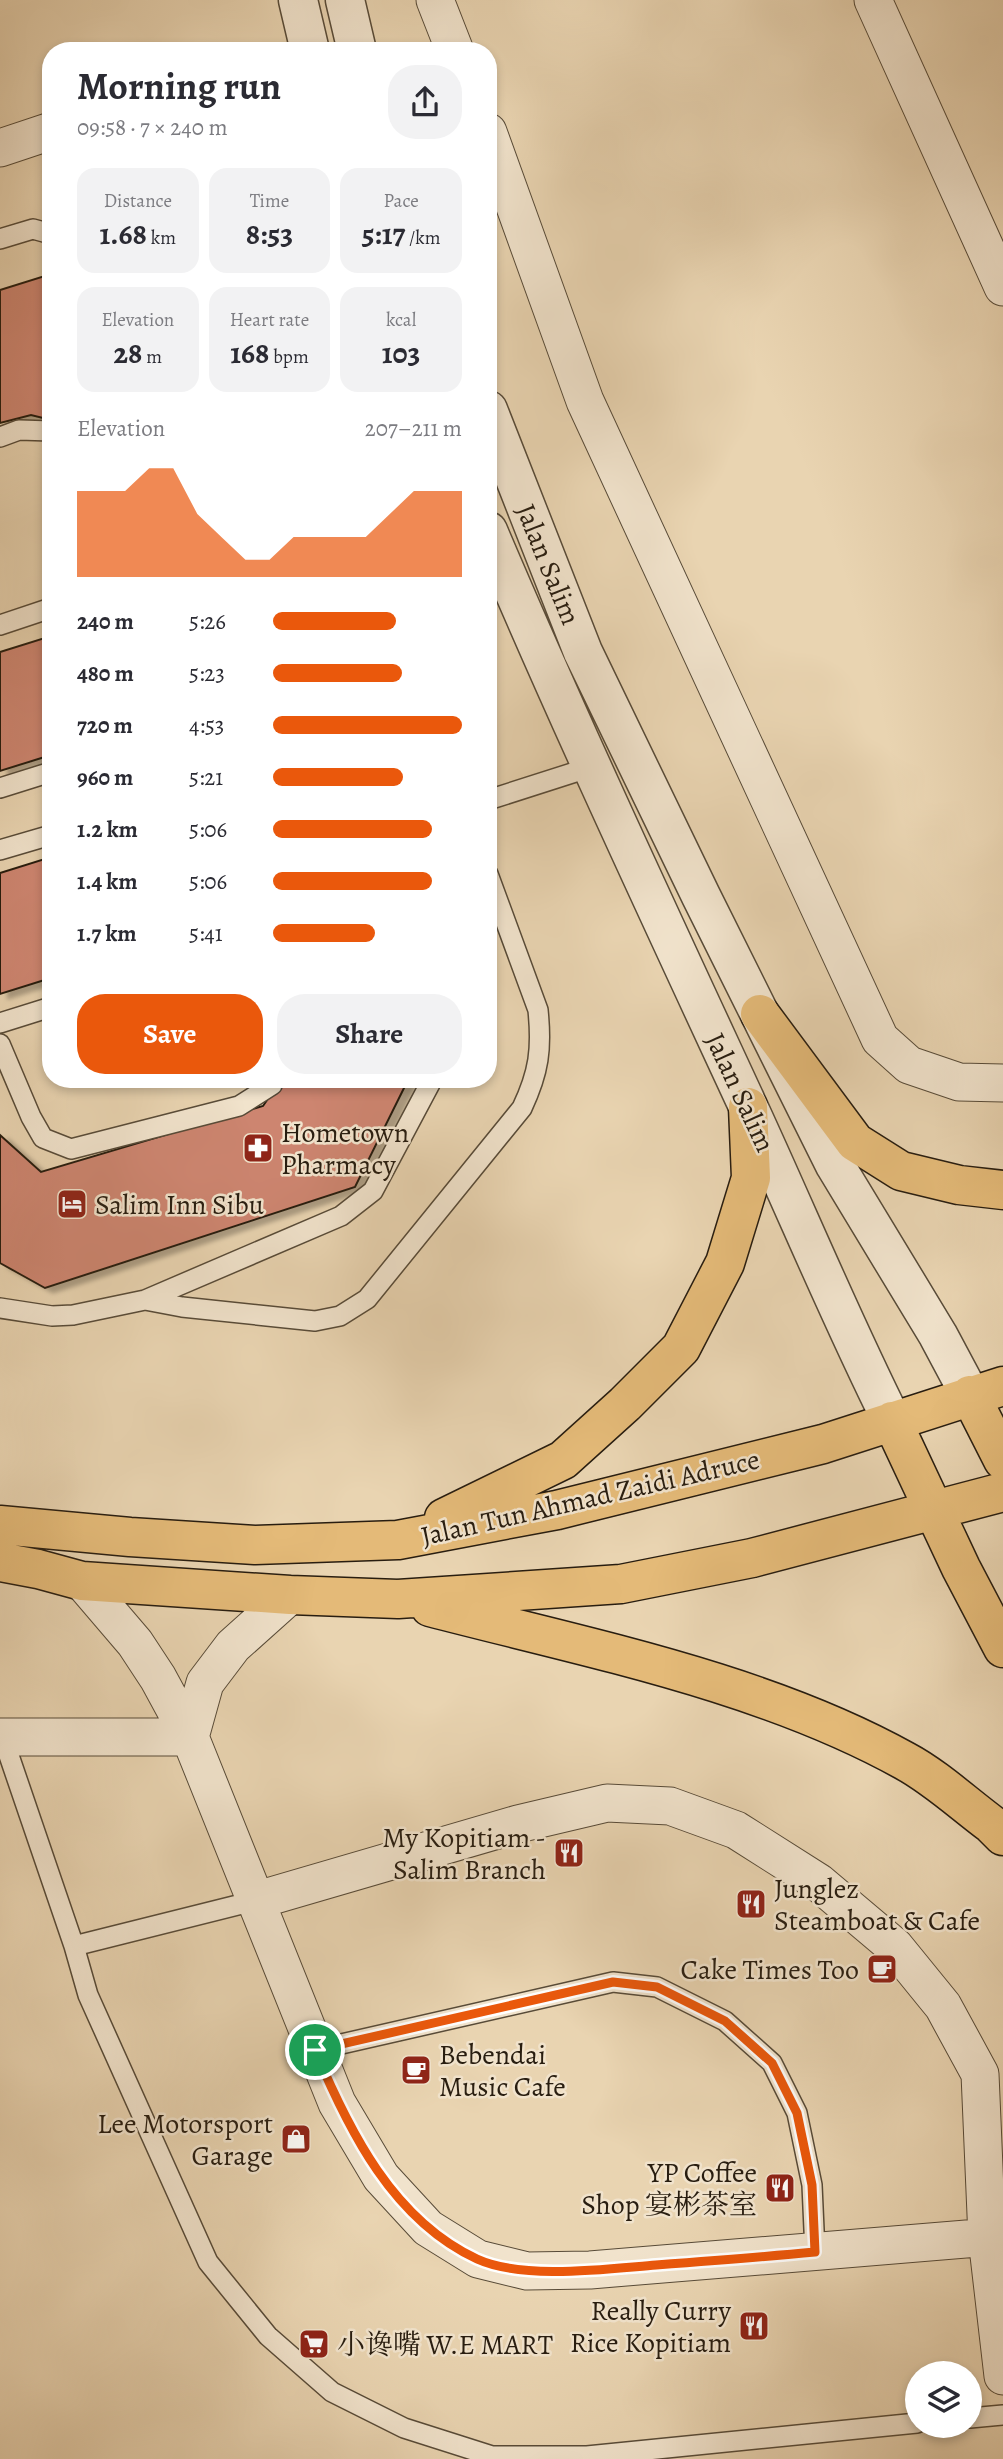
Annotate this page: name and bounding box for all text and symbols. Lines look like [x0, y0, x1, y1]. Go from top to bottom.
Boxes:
text: Morning run [77, 60, 281, 112]
button: share [388, 65, 462, 139]
text: 09:58 · 7 × 240 m [77, 112, 228, 143]
text: Distance [104, 188, 172, 214]
text: Time [250, 188, 289, 214]
text: Pace [384, 188, 419, 214]
text: 1.68 [100, 214, 147, 254]
text: 8:53 [246, 214, 293, 254]
text: 5:17 [362, 214, 405, 254]
text: km [147, 225, 176, 251]
text: /km [405, 225, 441, 251]
text: Elevation [101, 307, 174, 333]
text: Heart rate [230, 307, 309, 333]
text: kcal [386, 307, 416, 333]
text: 28 [114, 333, 142, 373]
text: 168 [230, 333, 269, 373]
text: 103 [382, 333, 421, 373]
text: m [142, 344, 162, 370]
text: bpm [269, 344, 309, 370]
text: Elevation [77, 413, 165, 444]
text: 207–211 m [365, 413, 462, 444]
street label: Jalan Salim [507, 498, 590, 631]
text: 240 m [77, 606, 134, 637]
text: 5:26 [189, 606, 226, 637]
text: 480 m [77, 658, 134, 689]
text: 5:23 [189, 658, 225, 689]
text: 720 m [77, 710, 133, 741]
text: 4:53 [189, 710, 224, 741]
text: 960 m [77, 762, 133, 793]
text: 5:21 [189, 762, 223, 793]
text: 1.2 km [77, 814, 138, 845]
text: 5:06 [189, 814, 227, 845]
text: 1.4 km [77, 866, 138, 897]
text: 5:06 [189, 866, 227, 897]
text: 1.7 km [77, 918, 137, 949]
text: 5:41 [189, 918, 223, 949]
button: Save [77, 994, 263, 1074]
button: Share [277, 994, 462, 1074]
street label: Jalan Salim [696, 1027, 784, 1158]
place label: Hometown Pharmacy [281, 1114, 409, 1184]
pharmacy icon: Hometown Pharmacy [241, 1131, 275, 1165]
place label: Salim Inn Sibu [95, 1186, 265, 1224]
hotel icon: Salim Inn Sibu [55, 1187, 89, 1221]
street label: Jalan Tun Ahmad Zaidi Adruce [417, 1440, 763, 1555]
place label: My Kopitiam - Salim Branch [382, 1819, 546, 1889]
restaurant icon: My Kopitiam - Salim Branch [552, 1836, 586, 1870]
place label: Junglez Steamboat & Cafe [774, 1870, 980, 1940]
restaurant icon: Junglez Steamboat & Cafe [734, 1887, 768, 1921]
place label: Cake Times Too [680, 1951, 859, 1989]
cafe icon: Cake Times Too [865, 1952, 899, 1986]
pin [285, 2020, 345, 2080]
icon: arrive [296, 2031, 334, 2069]
place label: Bebendai Music Cafe [439, 2036, 566, 2106]
cafe icon: Bebendai Music Cafe [399, 2053, 433, 2087]
place label: Lee Motorsport Garage [97, 2105, 273, 2175]
shop icon: Lee Motorsport Garage [279, 2122, 313, 2156]
place label: YP Coffee Shop 宴彬茶室 [581, 2154, 757, 2224]
restaurant icon: YP Coffee Shop 宴彬茶室 [763, 2171, 797, 2205]
place label: Really Curry Rice Kopitiam [570, 2292, 732, 2362]
restaurant icon: Really Curry Rice Kopitiam [737, 2309, 771, 2343]
place label: 小谗嘴 W.E MART [337, 2326, 553, 2364]
supermarket icon: 小谗嘴 W.E MART [297, 2327, 331, 2361]
map controls [905, 2361, 982, 2438]
button: layers [905, 2361, 982, 2438]

